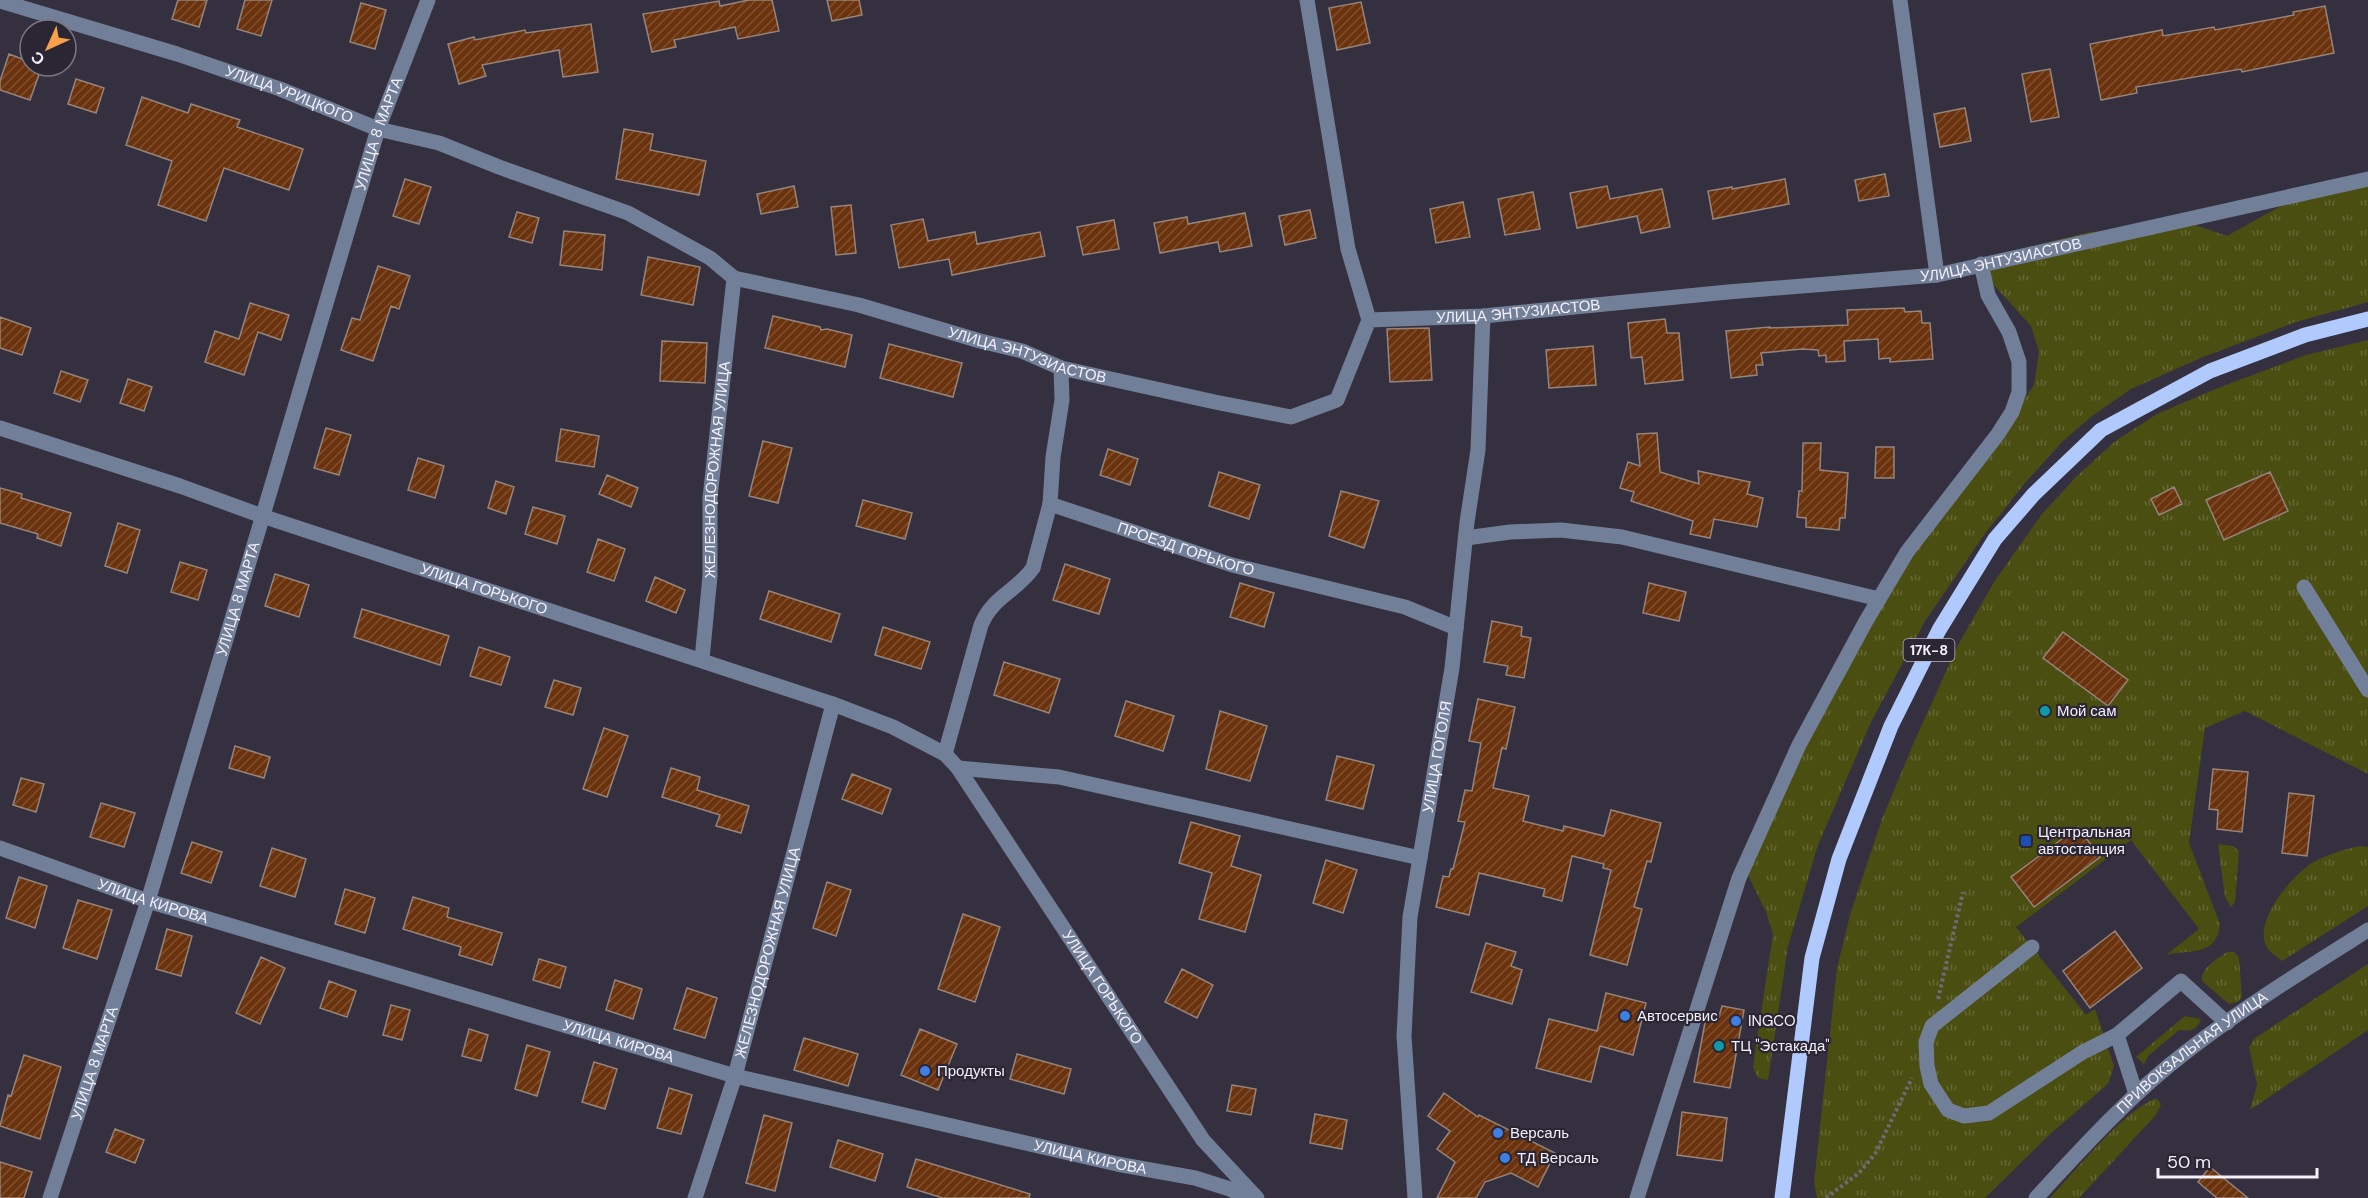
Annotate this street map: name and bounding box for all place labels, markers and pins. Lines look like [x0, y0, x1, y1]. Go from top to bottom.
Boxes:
place label: Мой сам [2057, 701, 2117, 721]
marker: Мой сам [2038, 704, 2052, 718]
place label: Центральная автостанция [2038, 822, 2131, 859]
marker: Центральная автостанция [2019, 834, 2033, 848]
place label: Автосервис [1637, 1006, 1718, 1026]
marker: Автосервис [1618, 1009, 1632, 1023]
place label: INGCO [1748, 1011, 1796, 1031]
marker: INGCO [1729, 1014, 1743, 1028]
place label: ТЦ "Эстакада" [1731, 1036, 1830, 1056]
marker: ТЦ "Эстакада" [1712, 1039, 1726, 1053]
place label: Продукты [937, 1061, 1005, 1081]
marker: Продукты [918, 1064, 932, 1078]
place label: Версаль [1510, 1123, 1569, 1143]
marker: Версаль [1491, 1126, 1505, 1140]
place label: ТД Версаль [1517, 1148, 1599, 1168]
marker: ТД Версаль [1498, 1151, 1512, 1165]

